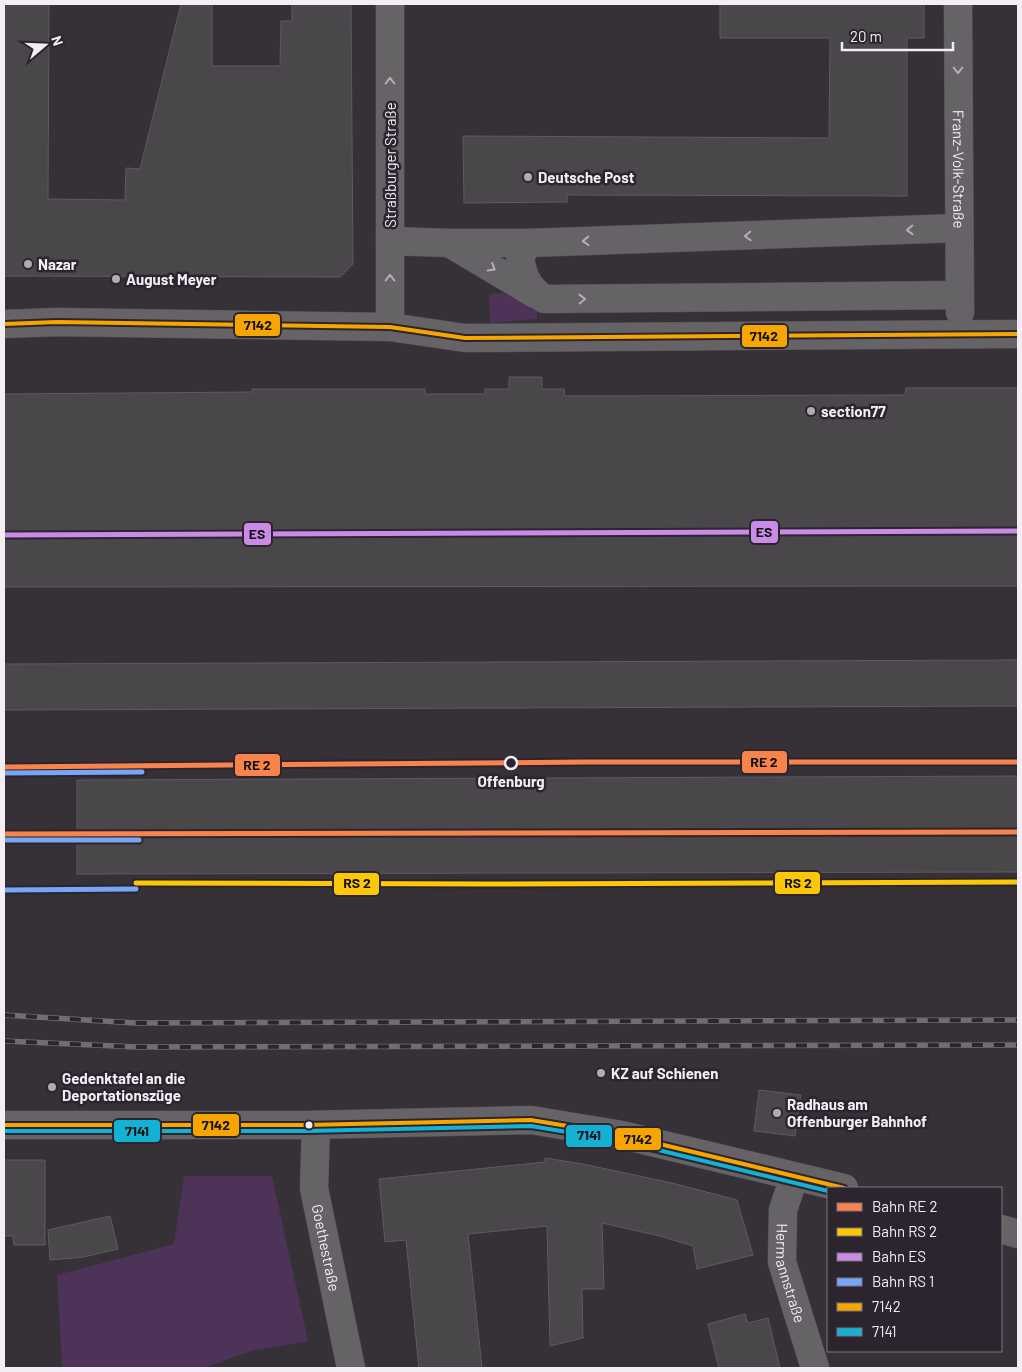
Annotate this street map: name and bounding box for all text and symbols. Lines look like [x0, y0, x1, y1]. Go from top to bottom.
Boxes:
north arrow [20, 20, 70, 70]
scale bar [842, 20, 953, 52]
text: 20 m [850, 27, 882, 45]
text: N [48, 33, 67, 48]
one-way arrow [953, 66, 963, 74]
one-way arrow [385, 76, 395, 84]
street label: Straßburger Straße [381, 102, 399, 228]
street label: Franz-Volk-Straße [950, 110, 968, 228]
place label: Deutsche Post [538, 168, 635, 186]
marker: Deutsche Post [522, 171, 534, 183]
one-way arrow [906, 225, 914, 235]
one-way arrow [744, 230, 752, 241]
one-way arrow [581, 236, 589, 247]
place label: Nazar [38, 255, 77, 273]
marker: Nazar [22, 258, 34, 270]
one-way arrow [486, 262, 495, 272]
place label: August Meyer [126, 270, 217, 288]
marker: August Meyer [110, 273, 122, 285]
one-way arrow [385, 274, 395, 282]
one-way arrow [578, 294, 586, 304]
line badge: 7142 [234, 313, 281, 337]
text: 7142 [244, 316, 272, 333]
line badge: 7142 [741, 324, 788, 348]
text: 7142 [750, 327, 778, 344]
place label: section77 [821, 402, 886, 420]
marker: section77 [805, 405, 817, 417]
line badge: ES [750, 520, 779, 544]
line badge: ES [243, 522, 272, 546]
text: ES [756, 523, 772, 540]
text: ES [249, 525, 265, 542]
line badge: RE 2 [741, 750, 788, 774]
line badge: RE 2 [234, 753, 281, 777]
text: RE 2 [750, 753, 778, 770]
text: RE 2 [243, 756, 271, 773]
marker: Offenburg [504, 756, 518, 770]
place label: Offenburg [477, 772, 545, 790]
line badge: RS 2 [774, 871, 821, 895]
line badge: RS 2 [333, 872, 380, 896]
text: RS 2 [343, 874, 371, 891]
text: RS 2 [784, 874, 812, 891]
place label: KZ auf Schienen [611, 1064, 718, 1082]
marker: KZ auf Schienen [595, 1067, 607, 1079]
place label: Gedenktafel an die Deportationszüge [62, 1069, 186, 1104]
marker: Gedenktafel an die Deportationszüge [46, 1081, 58, 1093]
place label: Radhaus am Offenburger Bahnhof [787, 1095, 927, 1130]
marker: Radhaus am Offenburger Bahnhof [771, 1107, 783, 1119]
line badge: 7142 [192, 1113, 240, 1137]
text: 7142 [202, 1116, 230, 1133]
line badge: 7141 [113, 1119, 161, 1143]
unlabelled marker [304, 1120, 314, 1130]
text: 7141 [125, 1122, 149, 1139]
line badge: 7141 [565, 1124, 613, 1148]
text: 7141 [577, 1126, 601, 1143]
line badge: 7142 [614, 1127, 662, 1151]
text: 7142 [624, 1130, 652, 1147]
legend [827, 1187, 1002, 1352]
text: Bahn RE 2 [872, 1197, 937, 1215]
street label: Goethestraße [309, 1202, 344, 1293]
text: Bahn RS 2 [872, 1222, 937, 1240]
street label: Hermannstraße [773, 1223, 809, 1325]
text: Bahn ES [872, 1247, 926, 1265]
text: Bahn RS 1 [872, 1272, 934, 1290]
text: 7142 [872, 1297, 901, 1315]
text: 7141 [872, 1322, 897, 1340]

